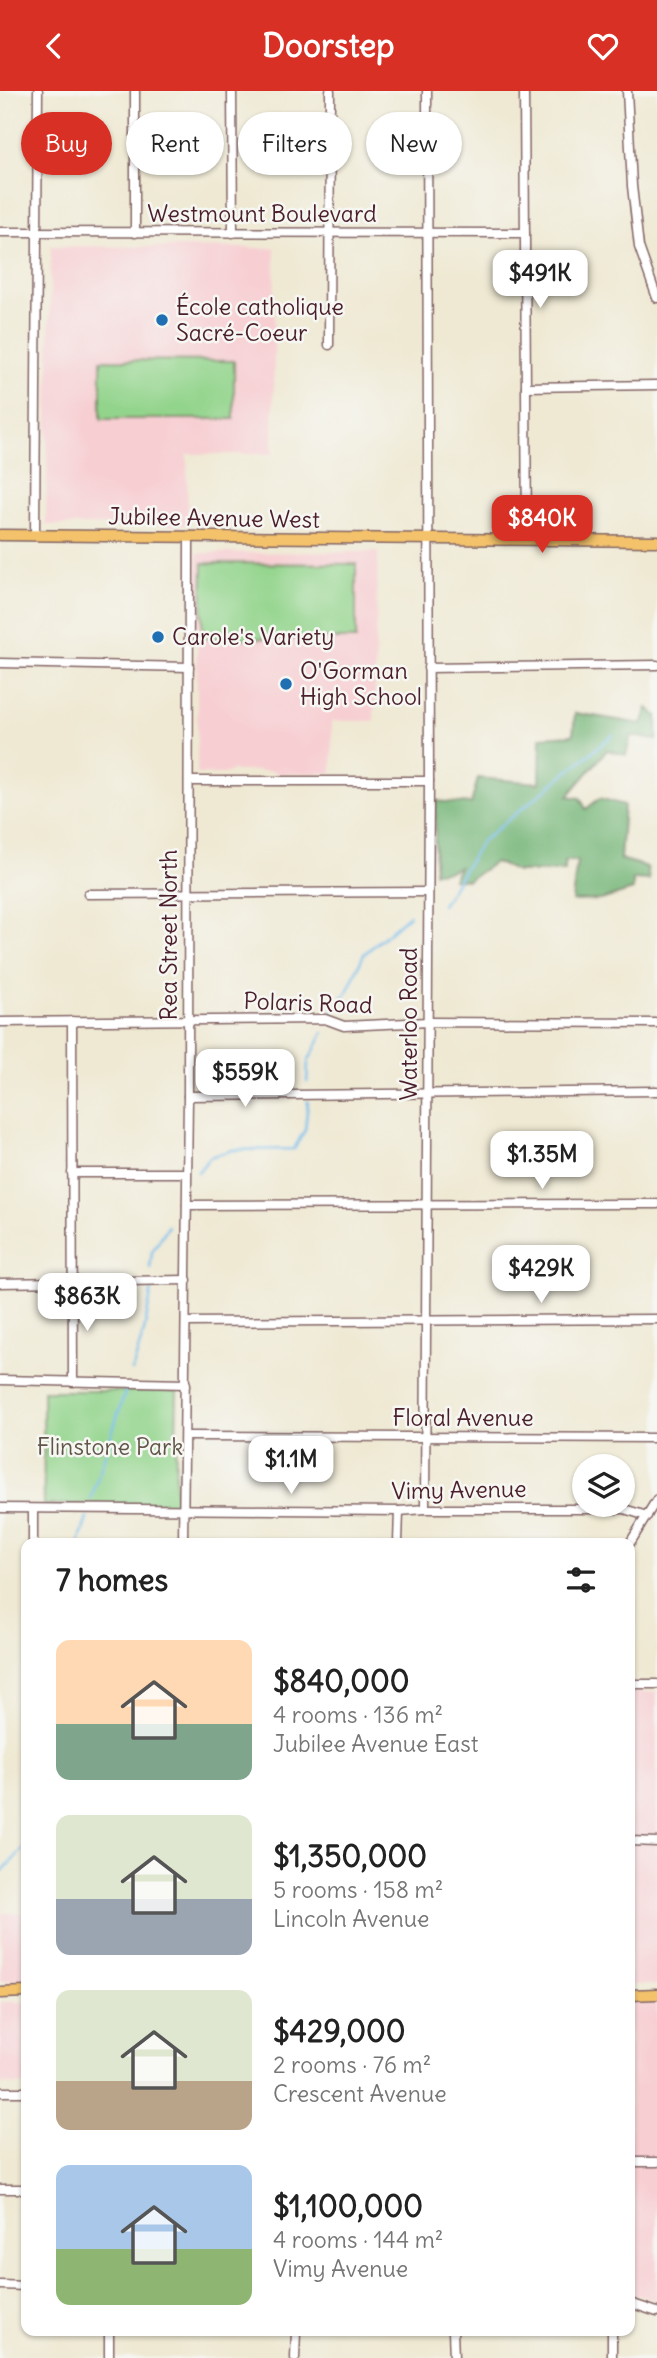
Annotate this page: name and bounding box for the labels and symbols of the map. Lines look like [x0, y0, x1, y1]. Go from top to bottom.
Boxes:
street label: Westmount Boulevard [147, 199, 377, 228]
pin: $491K [491, 251, 589, 310]
place label: École catholique Sacré-Coeur [176, 292, 344, 347]
marker: École catholique Sacré-Coeur [154, 312, 170, 328]
pin: $840K [493, 496, 591, 555]
street label: Jubilee Avenue West [108, 501, 320, 534]
place label: Carole's Variety [172, 622, 334, 651]
marker: Carole's Variety [150, 629, 166, 645]
place label: O'Gorman High School [300, 656, 422, 711]
marker: O'Gorman High School [278, 676, 294, 692]
street label: Rea Street North [154, 849, 183, 1021]
street label: Waterloo Road [394, 948, 423, 1100]
street label: Polaris Road [243, 986, 373, 1019]
pin: $559K [196, 1049, 294, 1109]
pin: $1.35M [485, 1131, 599, 1191]
pin: $429K [492, 1245, 590, 1305]
pin: $863K [38, 1273, 136, 1333]
street label: Floral Avenue [392, 1403, 534, 1432]
park label: Flinstone Park [37, 1432, 183, 1461]
pin: $1.1M [242, 1437, 340, 1496]
street label: Vimy Avenue [391, 1474, 527, 1505]

